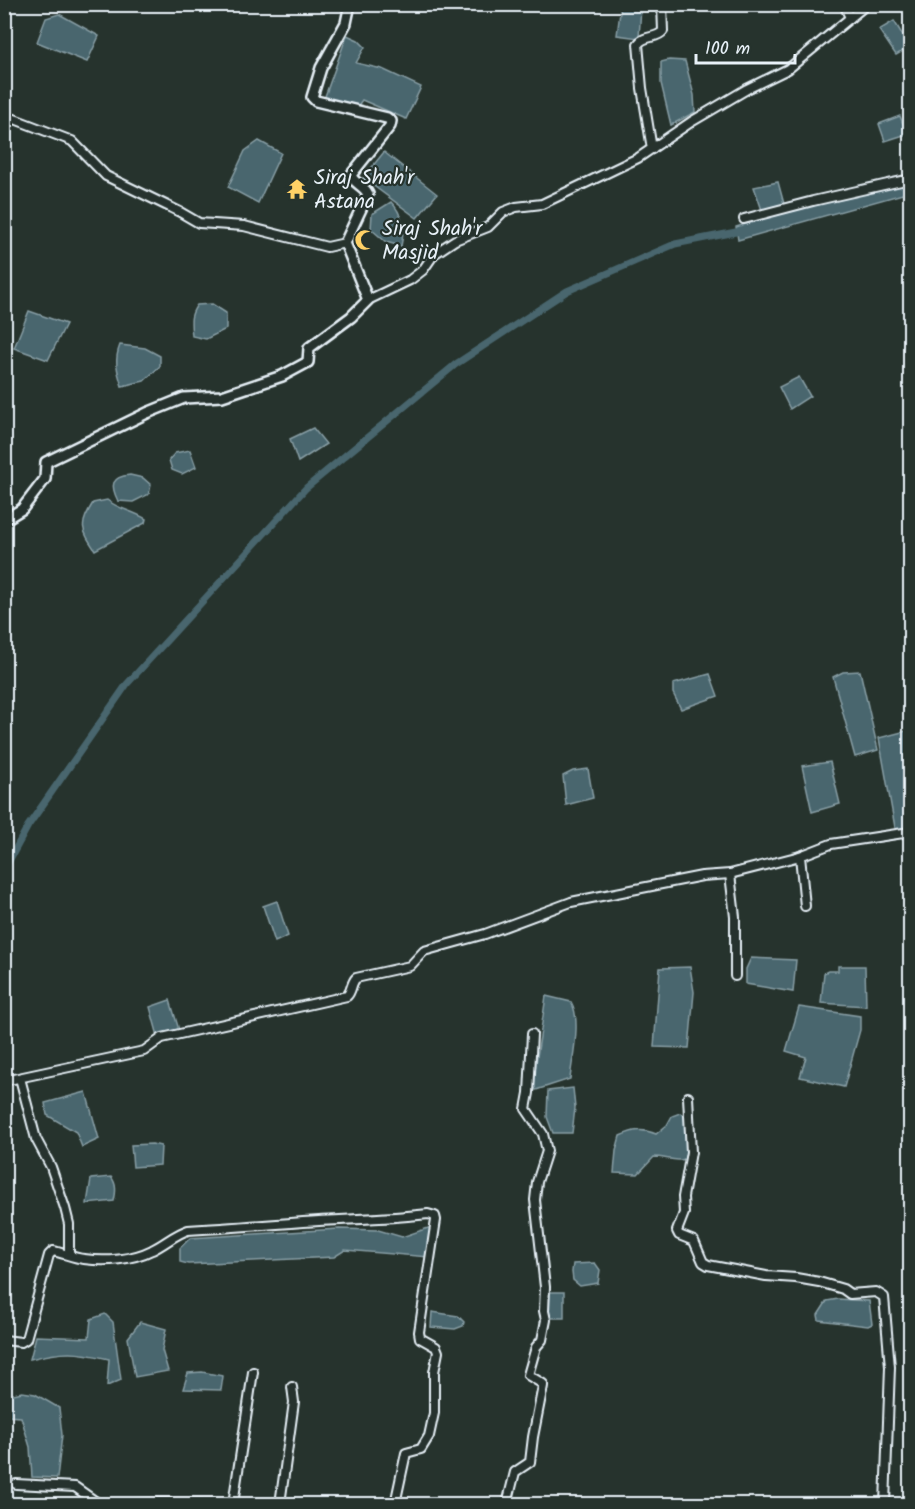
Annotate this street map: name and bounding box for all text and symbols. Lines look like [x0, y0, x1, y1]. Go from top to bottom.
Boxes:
scale bar [696, 27, 795, 65]
text: 100 m [705, 35, 750, 64]
place label: Siraj Shah'r Astana [314, 162, 415, 219]
temple icon: Siraj Shah'r Astana [285, 177, 309, 201]
place label: Siraj Shah'r Masjid [382, 213, 483, 270]
mosque icon: Siraj Shah'r Masjid [353, 228, 377, 252]

